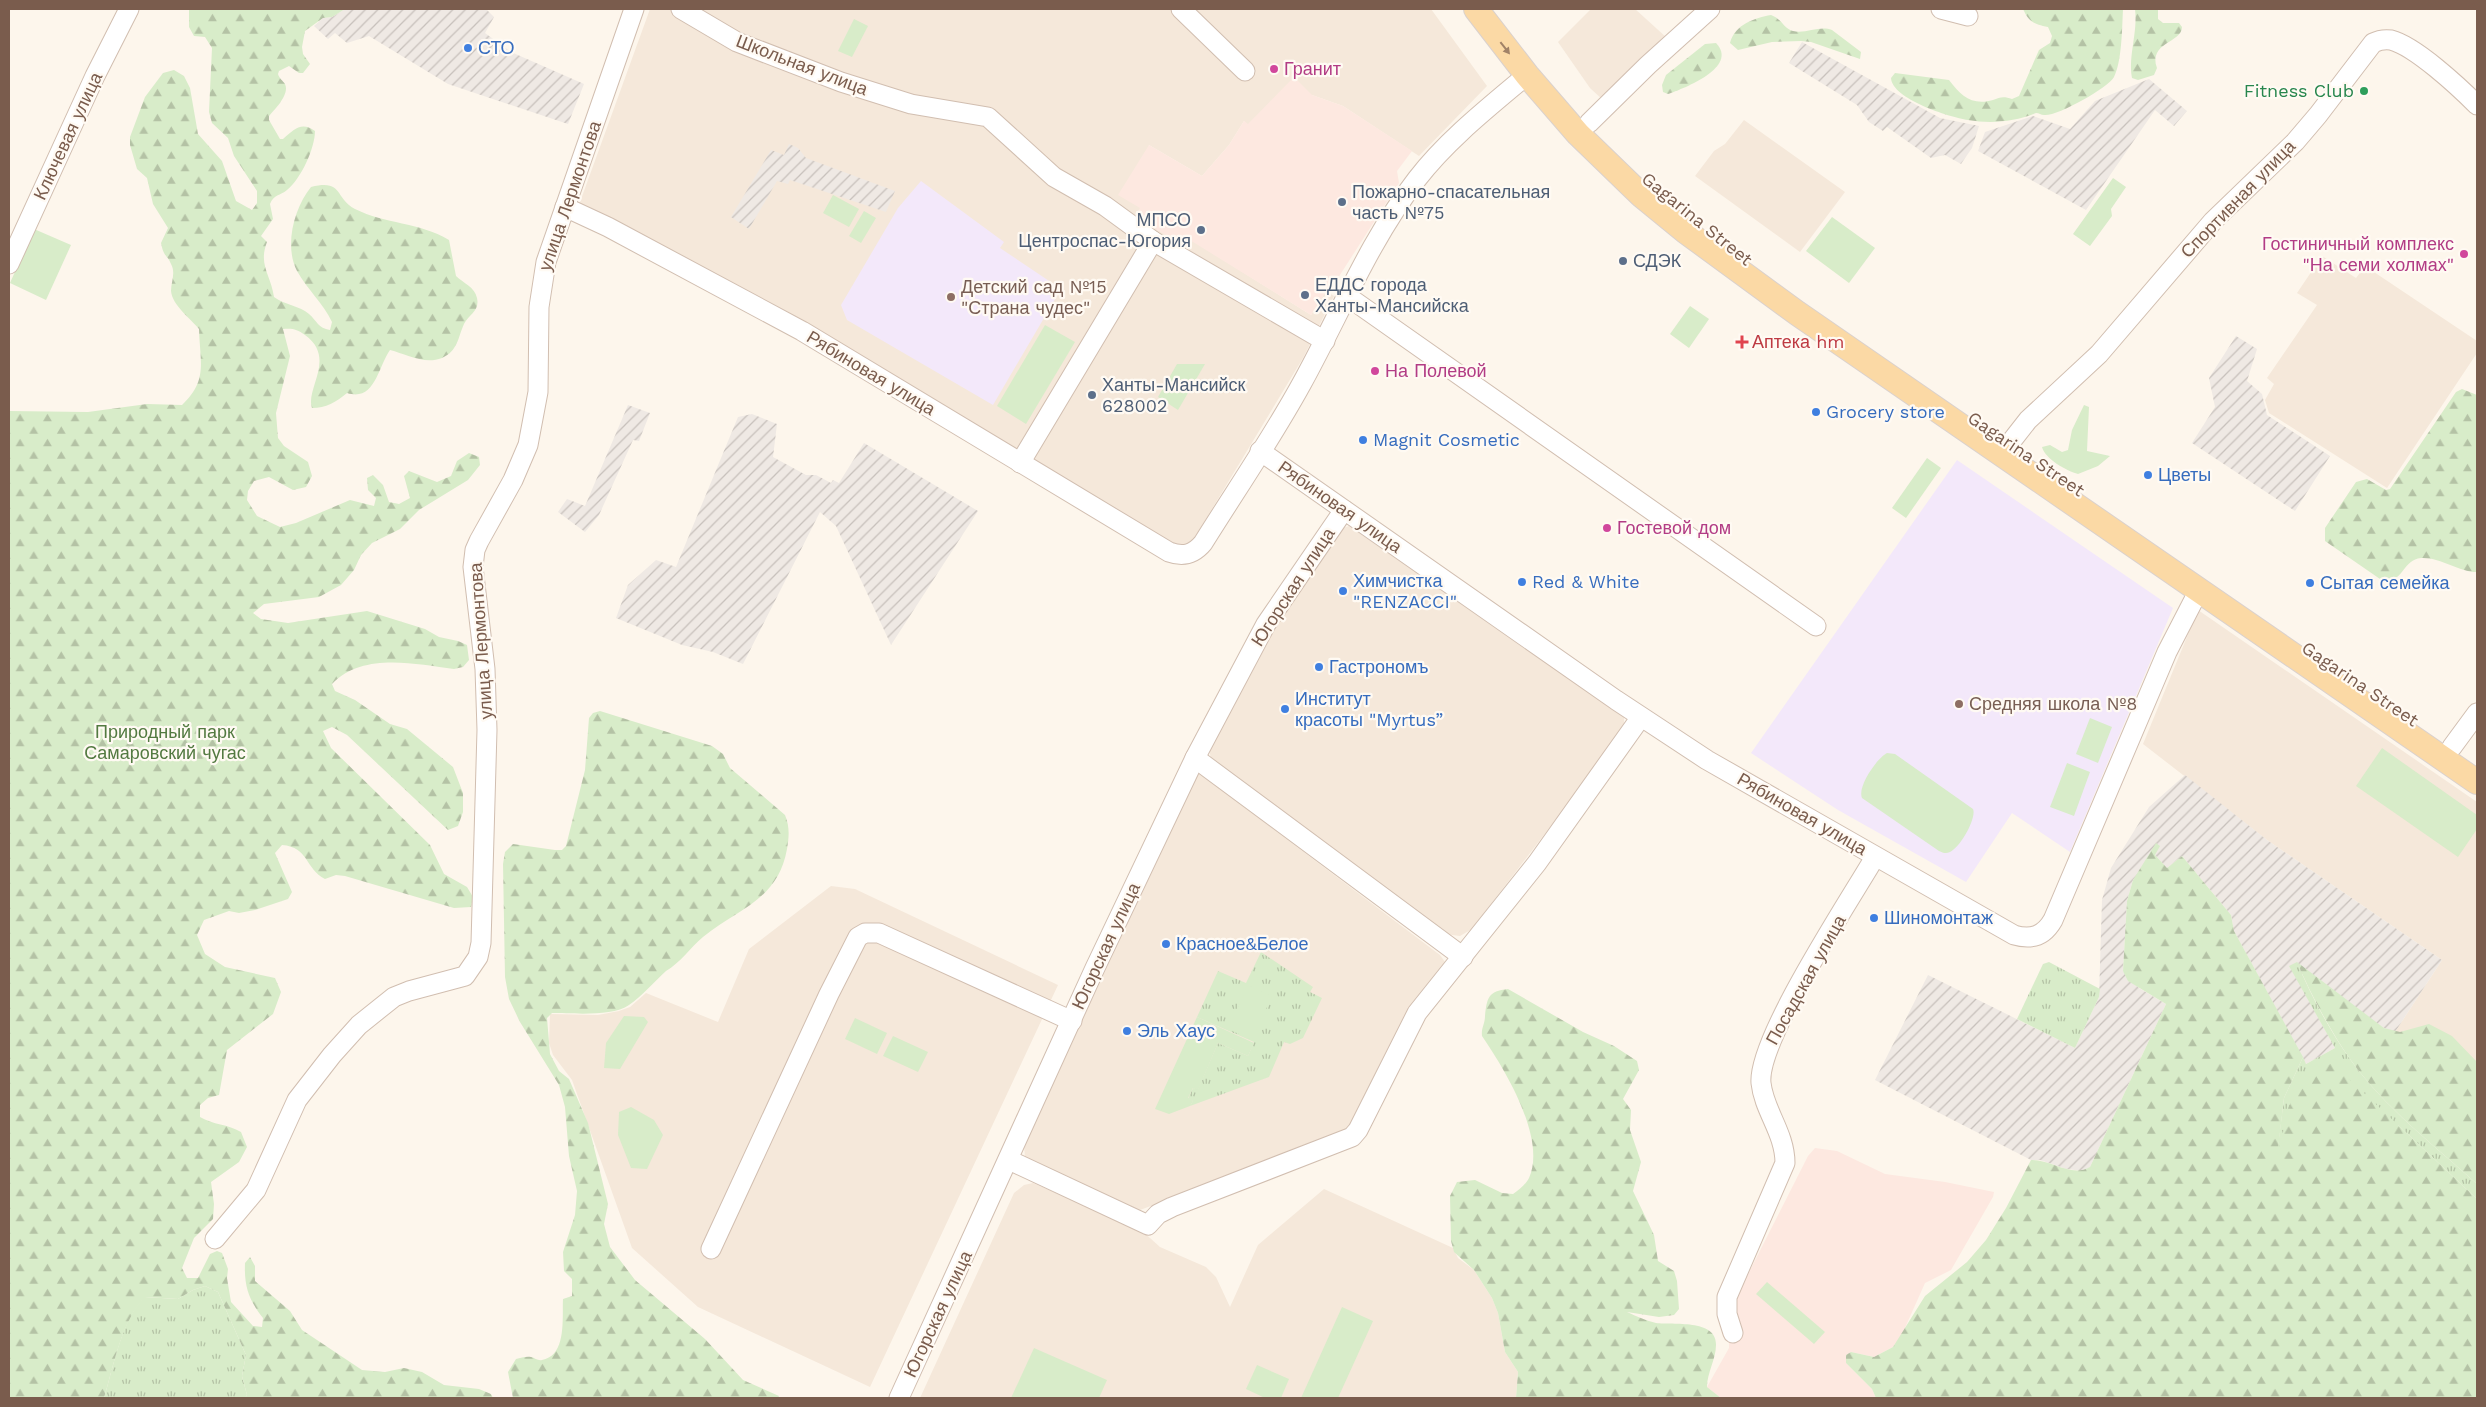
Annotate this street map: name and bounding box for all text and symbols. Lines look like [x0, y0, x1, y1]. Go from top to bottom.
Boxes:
street label: Школьная улица [733, 30, 872, 100]
place label: СТО [478, 37, 515, 58]
one-way arrow [1500, 41, 1510, 55]
marker: СТО [462, 42, 474, 54]
place label: Гранит [1284, 58, 1341, 79]
marker: Гранит [1268, 63, 1280, 75]
street label: Ключевая улица [29, 68, 107, 203]
place label: Fitness Club [2244, 80, 2354, 101]
marker: Fitness Club [2358, 85, 2370, 97]
street label: улица Лермонтова [534, 117, 605, 274]
street label: Спортивная улица [2176, 135, 2300, 262]
street label: Gagarina Street [1638, 168, 1757, 270]
place label: Пожарно-спасательная часть №75 [1352, 181, 1550, 223]
marker: Пожарно-спасательная часть №75 [1336, 196, 1348, 208]
place label: МПСО Центроспас-Югория [1018, 209, 1191, 251]
marker: МПСО Центроспас-Югория [1195, 224, 1207, 236]
place label: Гостиничный комплекс "На семи холмах" [2262, 233, 2454, 275]
marker: Гостиничный комплекс "На семи холмах" [2458, 248, 2470, 260]
place label: СДЭК [1633, 250, 1682, 271]
marker: СДЭК [1617, 255, 1629, 267]
place label: ЕДДС города Ханты-Мансийска [1315, 274, 1470, 316]
place label: Детский сад №15 "Страна чудес" [961, 276, 1107, 318]
marker: ЕДДС города Ханты-Мансийска [1299, 289, 1311, 301]
marker: Детский сад №15 "Страна чудес" [945, 291, 957, 303]
street label: Рябиновая улица [803, 326, 940, 420]
place label: Аптека hm [1752, 331, 1845, 352]
marker: Аптека hm [1736, 336, 1748, 348]
place label: На Полевой [1385, 360, 1487, 381]
marker: На Полевой [1369, 365, 1381, 377]
place label: Ханты-Мансийск 628002 [1102, 374, 1246, 416]
marker: Ханты-Мансийск 628002 [1086, 389, 1098, 401]
place label: Grocery store [1826, 401, 1945, 422]
marker: Grocery store [1810, 406, 1822, 418]
street label: Gagarina Street [1964, 407, 2089, 501]
place label: Magnit Cosmetic [1373, 429, 1520, 450]
marker: Magnit Cosmetic [1357, 434, 1369, 446]
street label: Рябиновая улица [1274, 456, 1407, 558]
place label: Цветы [2158, 464, 2211, 485]
marker: Цветы [2142, 469, 2154, 481]
place label: Гостевой дом [1617, 517, 1731, 538]
marker: Гостевой дом [1601, 522, 1613, 534]
street label: Югорская улица [1246, 523, 1339, 650]
street label: улица Лермонтова [464, 561, 496, 720]
place label: Химчистка "RENZACCI" [1353, 570, 1457, 612]
place label: Red & White [1532, 571, 1640, 592]
place label: Сытая семейка [2320, 572, 2451, 593]
marker: Red & White [1516, 576, 1528, 588]
marker: Сытая семейка [2304, 577, 2316, 589]
marker: Химчистка "RENZACCI" [1337, 585, 1349, 597]
street label: Gagarina Street [2298, 637, 2423, 731]
place label: Гастрономъ [1329, 656, 1429, 677]
marker: Гастрономъ [1313, 661, 1325, 673]
place label: Институт красоты "Myrtus” [1295, 688, 1443, 730]
place label: Средняя школа №8 [1969, 693, 2137, 714]
marker: Средняя школа №8 [1953, 698, 1965, 710]
marker: Институт красоты "Myrtus” [1279, 703, 1291, 715]
park label: Природный парк Самаровский чугас [84, 721, 246, 763]
street label: Рябиновая улица [1734, 768, 1872, 860]
street label: Югорская улица [1067, 878, 1144, 1012]
place label: Шиномонтаж [1884, 907, 1993, 928]
street label: Посадская улица [1761, 910, 1850, 1048]
marker: Шиномонтаж [1868, 912, 1880, 924]
place label: Красное&Белое [1176, 933, 1309, 954]
marker: Красное&Белое [1160, 938, 1172, 950]
place label: Эль Хаус [1137, 1020, 1215, 1041]
marker: Эль Хаус [1121, 1025, 1133, 1037]
street label: Югорская улица [899, 1246, 976, 1380]

